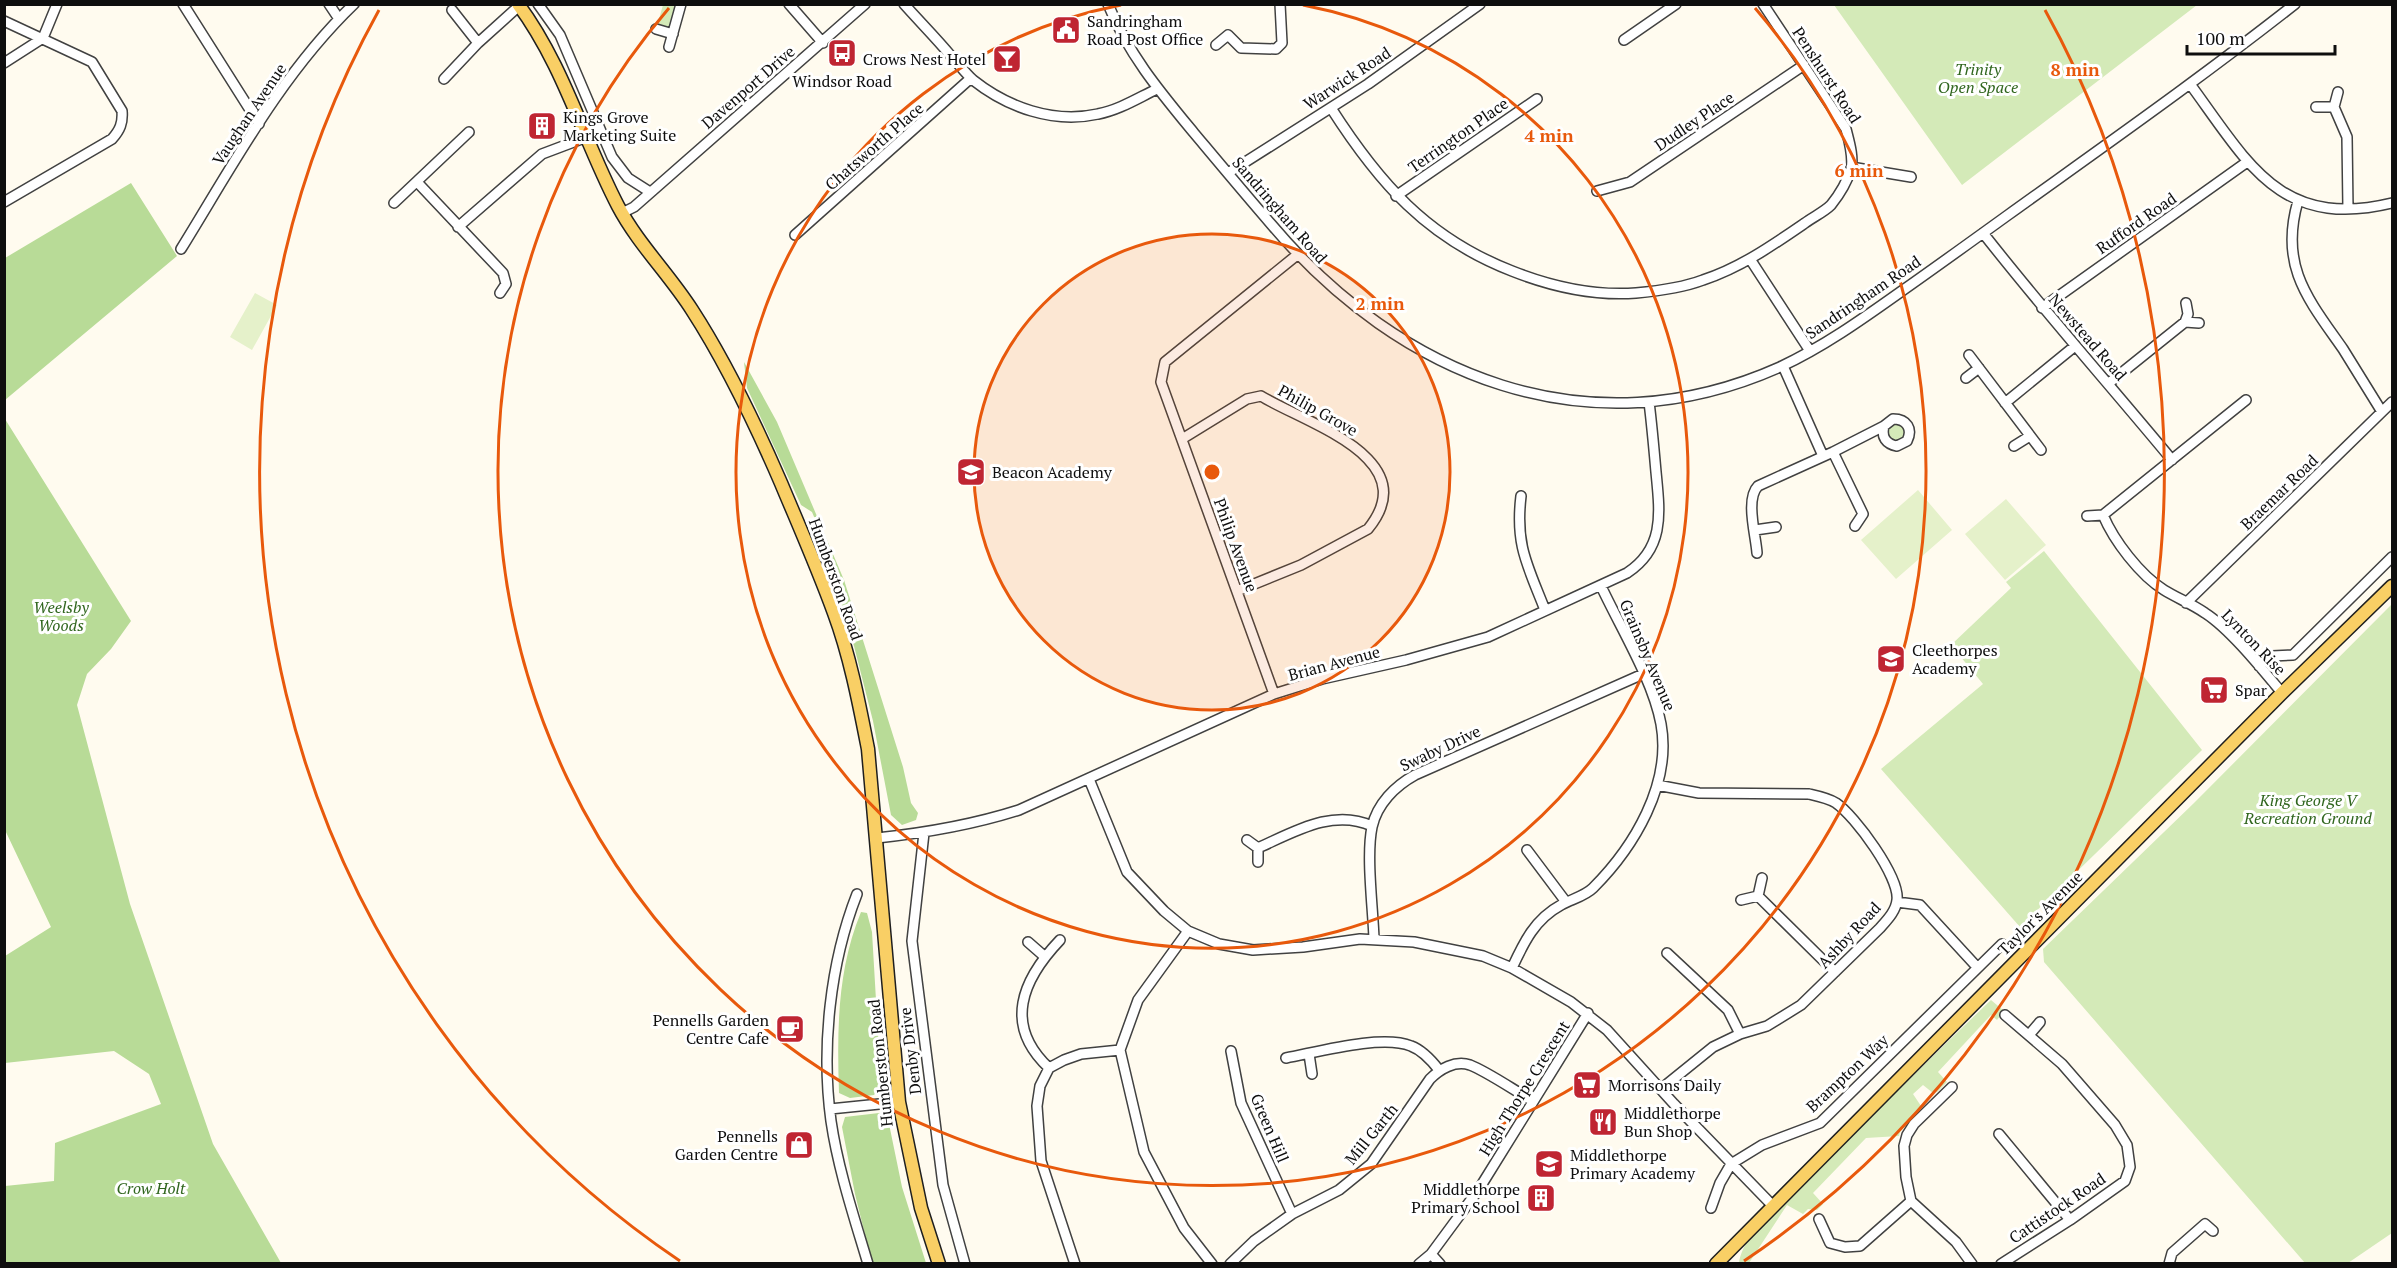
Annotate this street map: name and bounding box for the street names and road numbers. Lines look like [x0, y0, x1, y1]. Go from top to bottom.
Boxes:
street label: Penshurst Road [1788, 23, 1866, 128]
street label: Davenport Drive [697, 40, 799, 134]
street label: Warwick Road [1299, 41, 1395, 114]
street label: Vaughan Avenue [207, 59, 291, 169]
street label: Dudley Place [1650, 86, 1738, 156]
street label: Terrington Place [1403, 92, 1513, 178]
street label: Chatsworth Place [820, 97, 928, 195]
street label: Sandringham Road [1227, 152, 1333, 268]
street label: Rufford Road [2091, 187, 2181, 259]
street label: Sandringham Road [1801, 250, 1925, 344]
street label: Newstead Road [2044, 289, 2132, 385]
street label: Philip Grove [1274, 379, 1362, 441]
street label: Braemar Road [2235, 449, 2323, 535]
street label: Philip Avenue [1209, 495, 1263, 595]
street label: Humberston Road [804, 515, 868, 643]
street label: Grainsby Avenue [1615, 596, 1681, 714]
street label: Lynton Rise [2217, 604, 2291, 680]
street label: Brian Avenue [1286, 640, 1382, 686]
street label: Swaby Drive [1396, 720, 1484, 776]
street label: Taylor's Avenue [1993, 866, 2087, 960]
street label: Ashby Road [1813, 897, 1886, 973]
street label: Humberston Road [862, 998, 898, 1128]
street label: Denby Drive [894, 1006, 926, 1096]
street label: High Thorpe Crescent [1473, 1016, 1575, 1160]
street label: Brampton Way [1801, 1029, 1894, 1117]
street label: Green Hill [1246, 1090, 1294, 1166]
street label: Mill Garth [1340, 1098, 1403, 1169]
street label: Cattistock Road [2004, 1167, 2110, 1248]

